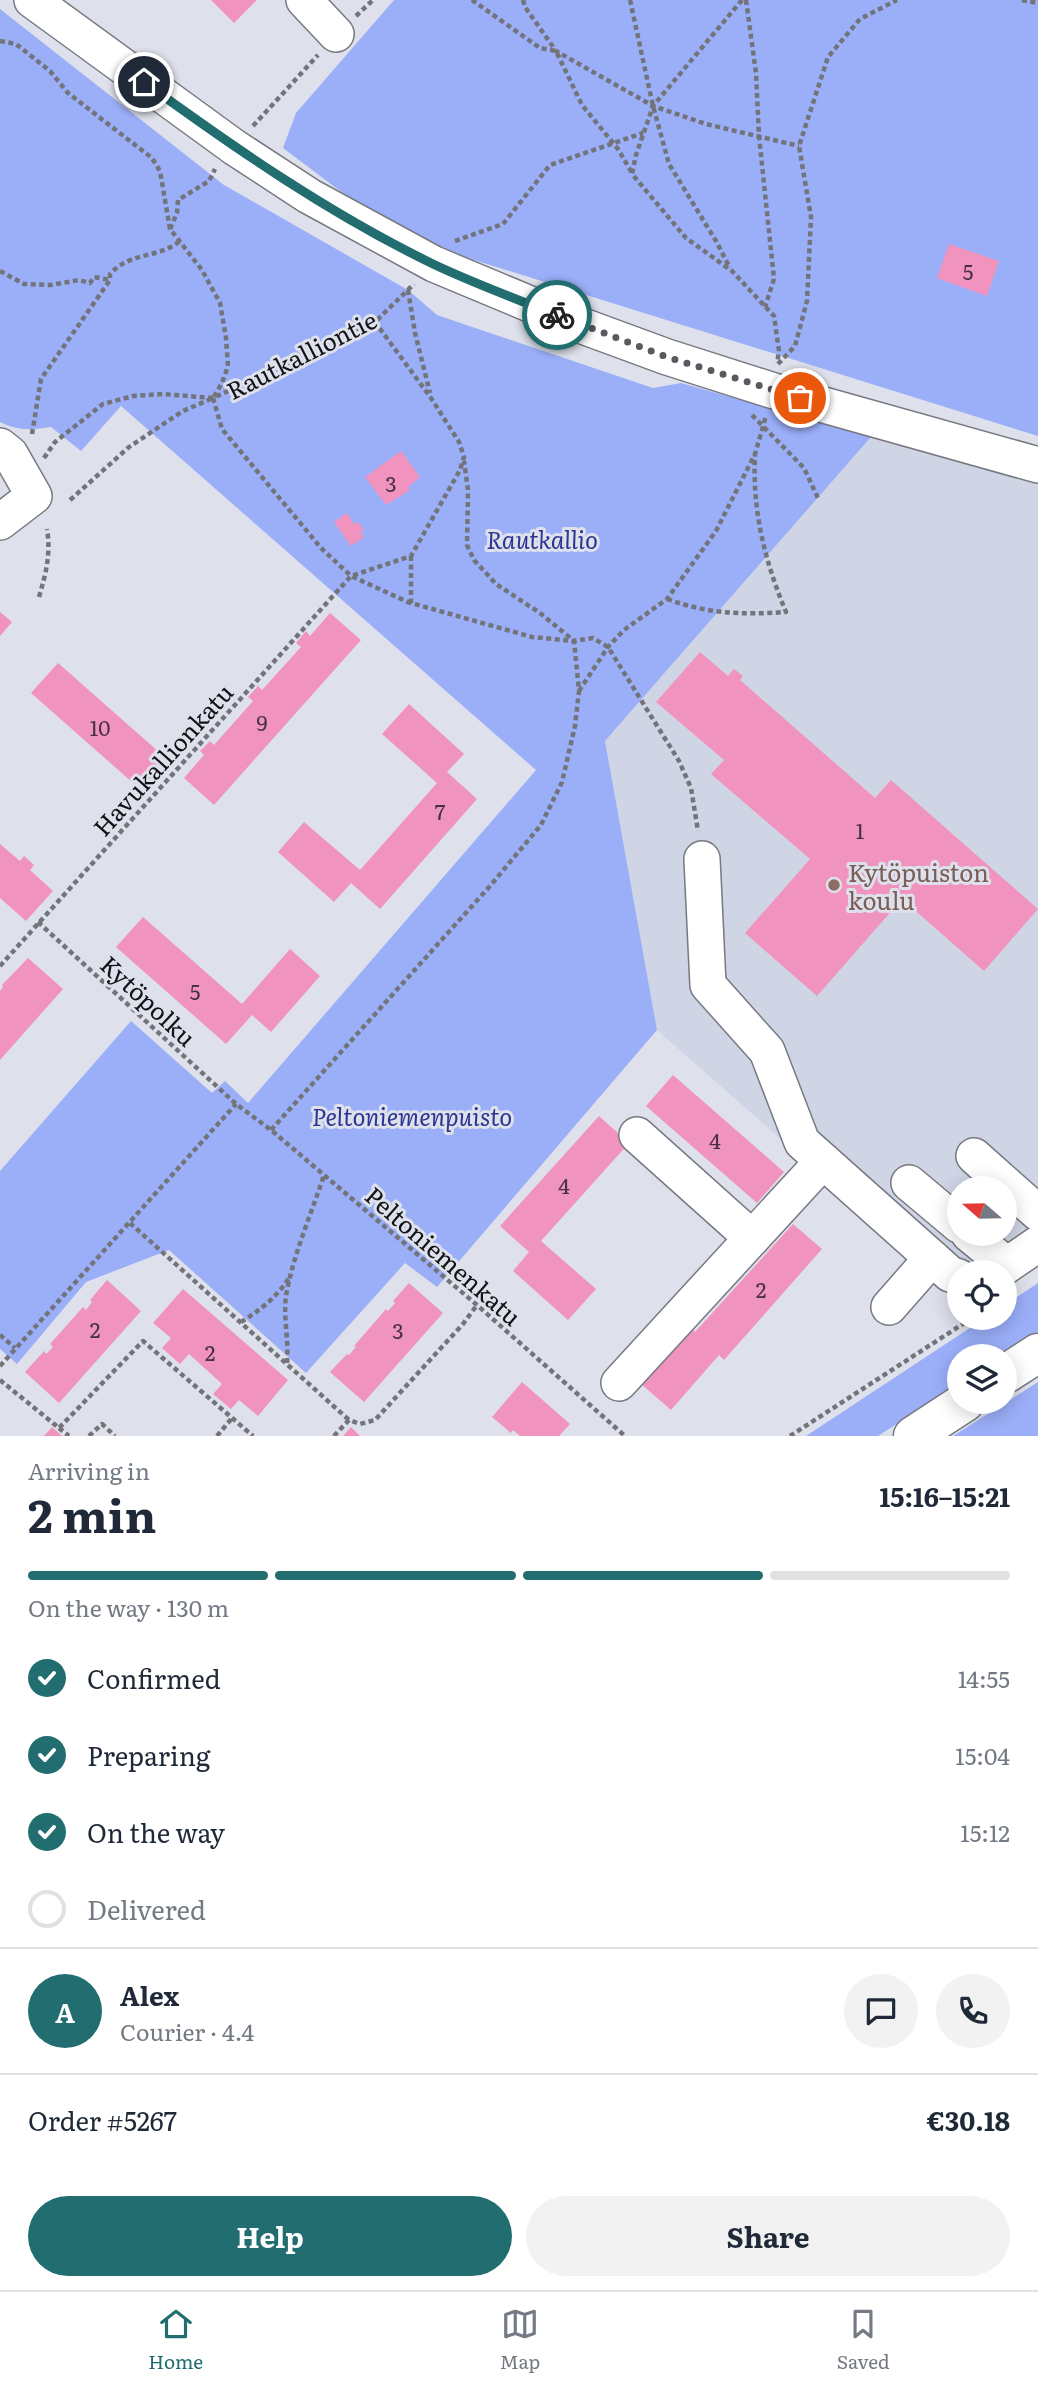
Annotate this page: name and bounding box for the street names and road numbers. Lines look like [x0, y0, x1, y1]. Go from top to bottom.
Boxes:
street label: Rautkalliontie [220, 301, 382, 407]
street label: Havukallionkatu [84, 675, 240, 843]
street label: Kytöpolku [93, 947, 205, 1053]
street label: Peltoniemenkatu [358, 1177, 530, 1333]

